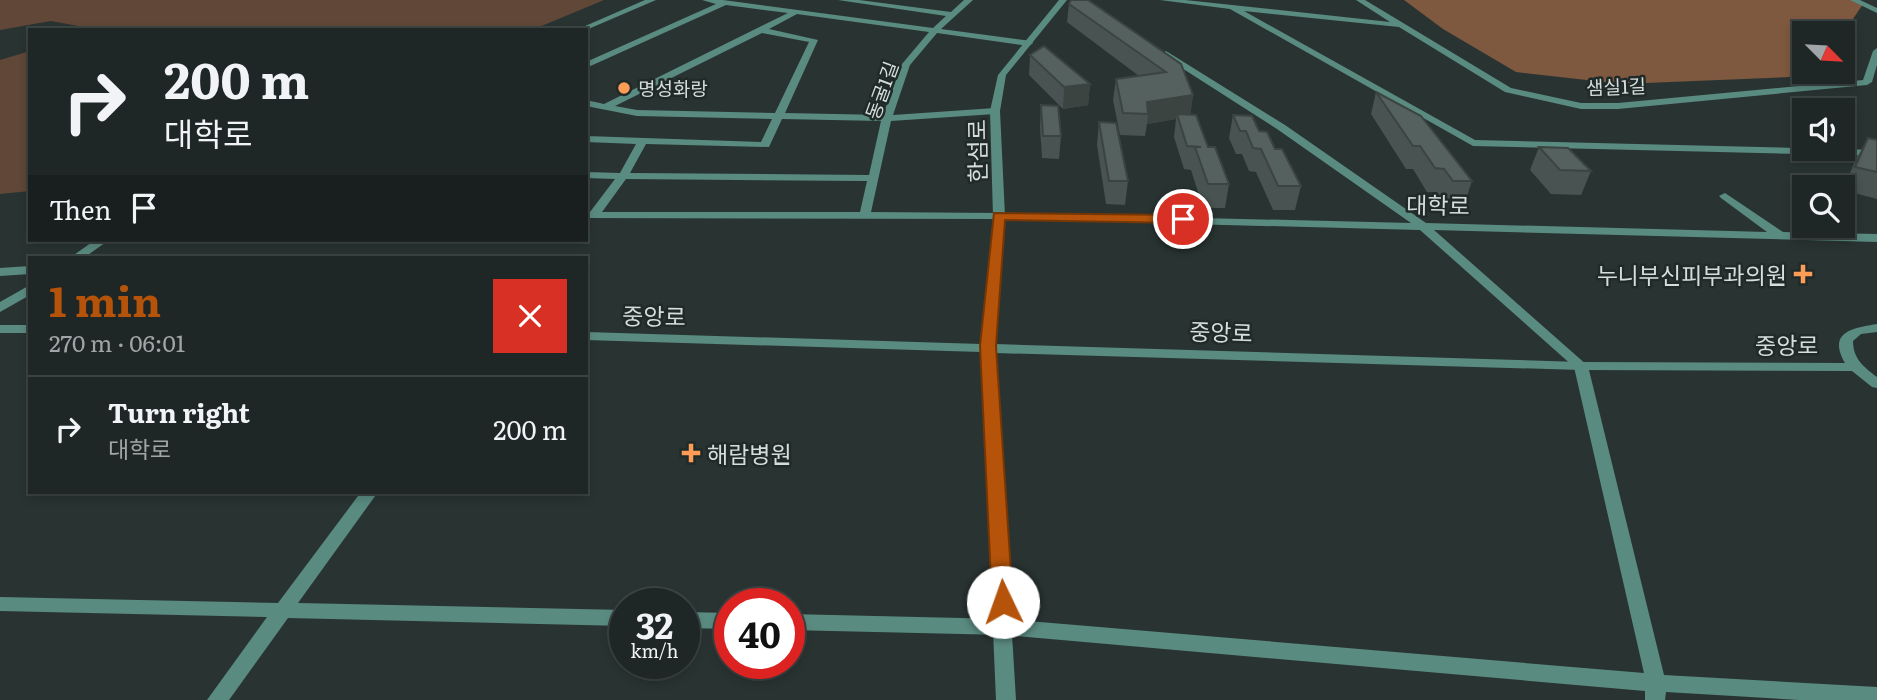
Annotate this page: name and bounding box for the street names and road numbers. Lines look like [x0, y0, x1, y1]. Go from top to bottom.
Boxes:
street label: 동굴1길 [858, 57, 904, 123]
street label: 샘실1길 [1585, 71, 1647, 101]
street label: 한섬로 [958, 119, 994, 183]
street label: 대학로 [1406, 186, 1470, 222]
street label: 중앙로 [622, 297, 686, 333]
street label: 중앙로 [1189, 313, 1253, 349]
street label: 중앙로 [1755, 327, 1819, 361]

